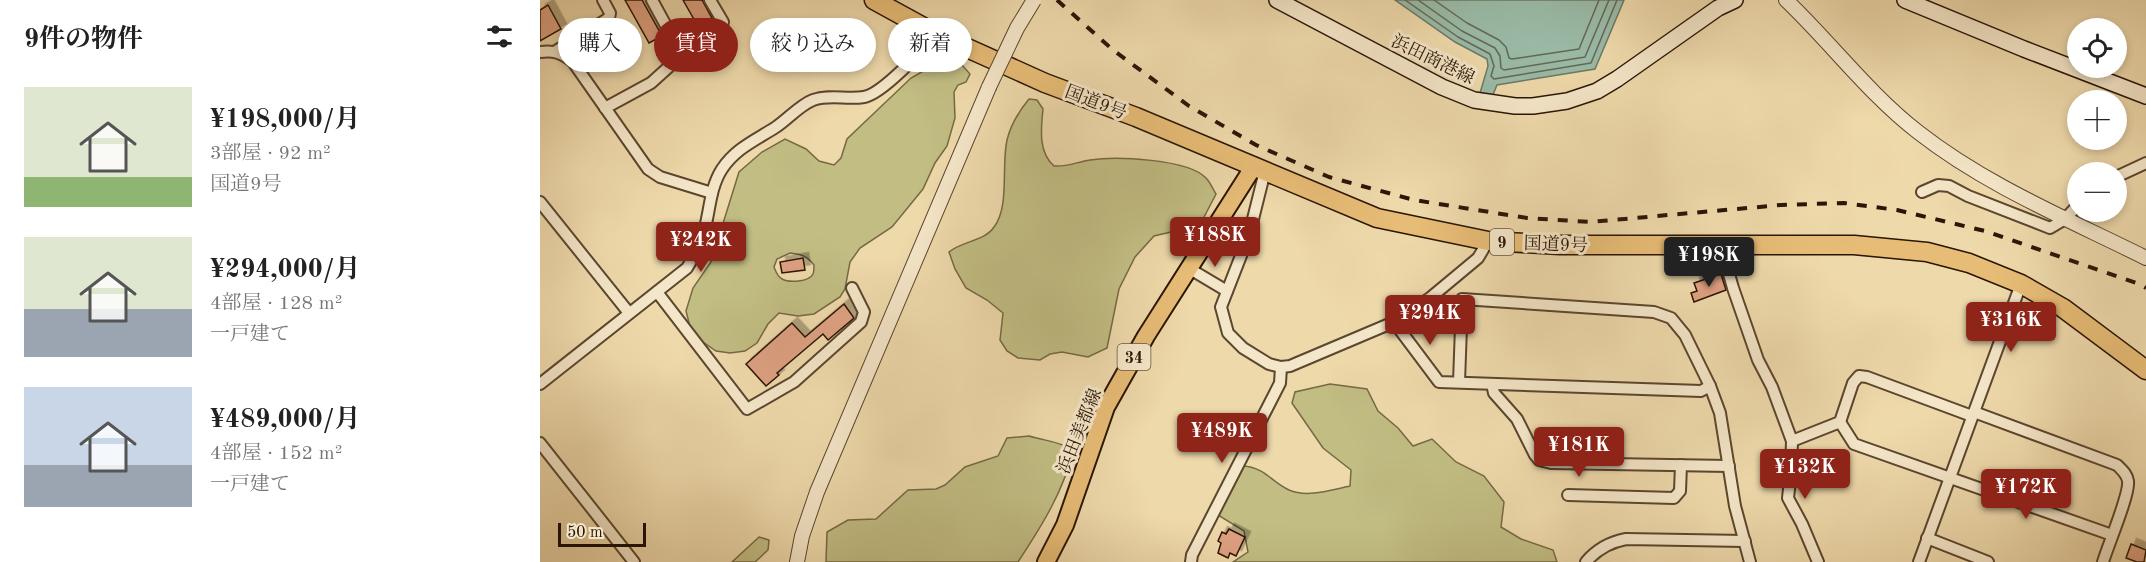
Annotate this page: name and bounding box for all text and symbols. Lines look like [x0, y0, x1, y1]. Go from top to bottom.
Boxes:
chip: 購入 [558, 18, 642, 72]
chip: 賃貸 [654, 18, 738, 72]
chip: 絞り込み [750, 18, 876, 72]
chip: 新着 [888, 18, 972, 72]
map controls [2067, 18, 2127, 222]
button: locate [2067, 18, 2127, 78]
icon: filters [483, 20, 516, 53]
text: 9件の物件 [24, 27, 143, 53]
street label: 浜田商港線 [1388, 30, 1478, 88]
street label: 国道9号 [1062, 81, 1130, 123]
button: + [2067, 90, 2127, 150]
text: ¥198,000/月 [210, 107, 361, 133]
icon: home [72, 111, 144, 183]
text: 3部屋 · 92 m² [210, 144, 331, 164]
button: − [2067, 162, 2127, 222]
text: 国道9号 [210, 175, 282, 195]
pin: ¥188K [1173, 217, 1257, 268]
pin: ¥242K [659, 222, 743, 273]
text: ¥188K [1184, 226, 1246, 246]
road number: 9 [1490, 229, 1514, 255]
text: ¥242K [670, 231, 732, 251]
street label: 国道9号 [1523, 233, 1589, 255]
pin: ¥198K [1667, 237, 1751, 288]
text: ¥198K [1678, 246, 1740, 266]
text: ¥294,000/月 [210, 257, 361, 283]
icon: home [72, 261, 144, 333]
text: 4部屋 · 128 m² [210, 294, 342, 314]
pin: ¥294K [1388, 295, 1472, 346]
pin: ¥316K [1969, 302, 2053, 353]
text: ¥294K [1399, 304, 1461, 324]
text: ¥316K [1980, 311, 2042, 331]
text: 一戸建て [210, 325, 290, 345]
road number: 34 [1118, 344, 1150, 370]
street label: 浜田美都線 [1053, 386, 1105, 476]
text: ¥489,000/月 [210, 407, 361, 433]
icon: home [72, 411, 144, 483]
pin: ¥489K [1180, 413, 1264, 464]
text: ¥489K [1191, 422, 1253, 442]
pin: ¥181K [1537, 427, 1621, 478]
text: ¥181K [1548, 436, 1610, 456]
text: 4部屋 · 152 m² [210, 444, 342, 464]
pin: ¥132K [1763, 449, 1847, 500]
text: ¥132K [1774, 458, 1836, 478]
pin: ¥172K [1984, 469, 2068, 520]
text: 一戸建て [210, 475, 290, 495]
text: ¥172K [1995, 478, 2057, 498]
scale bar [558, 520, 646, 548]
text: 50 m [567, 525, 603, 541]

